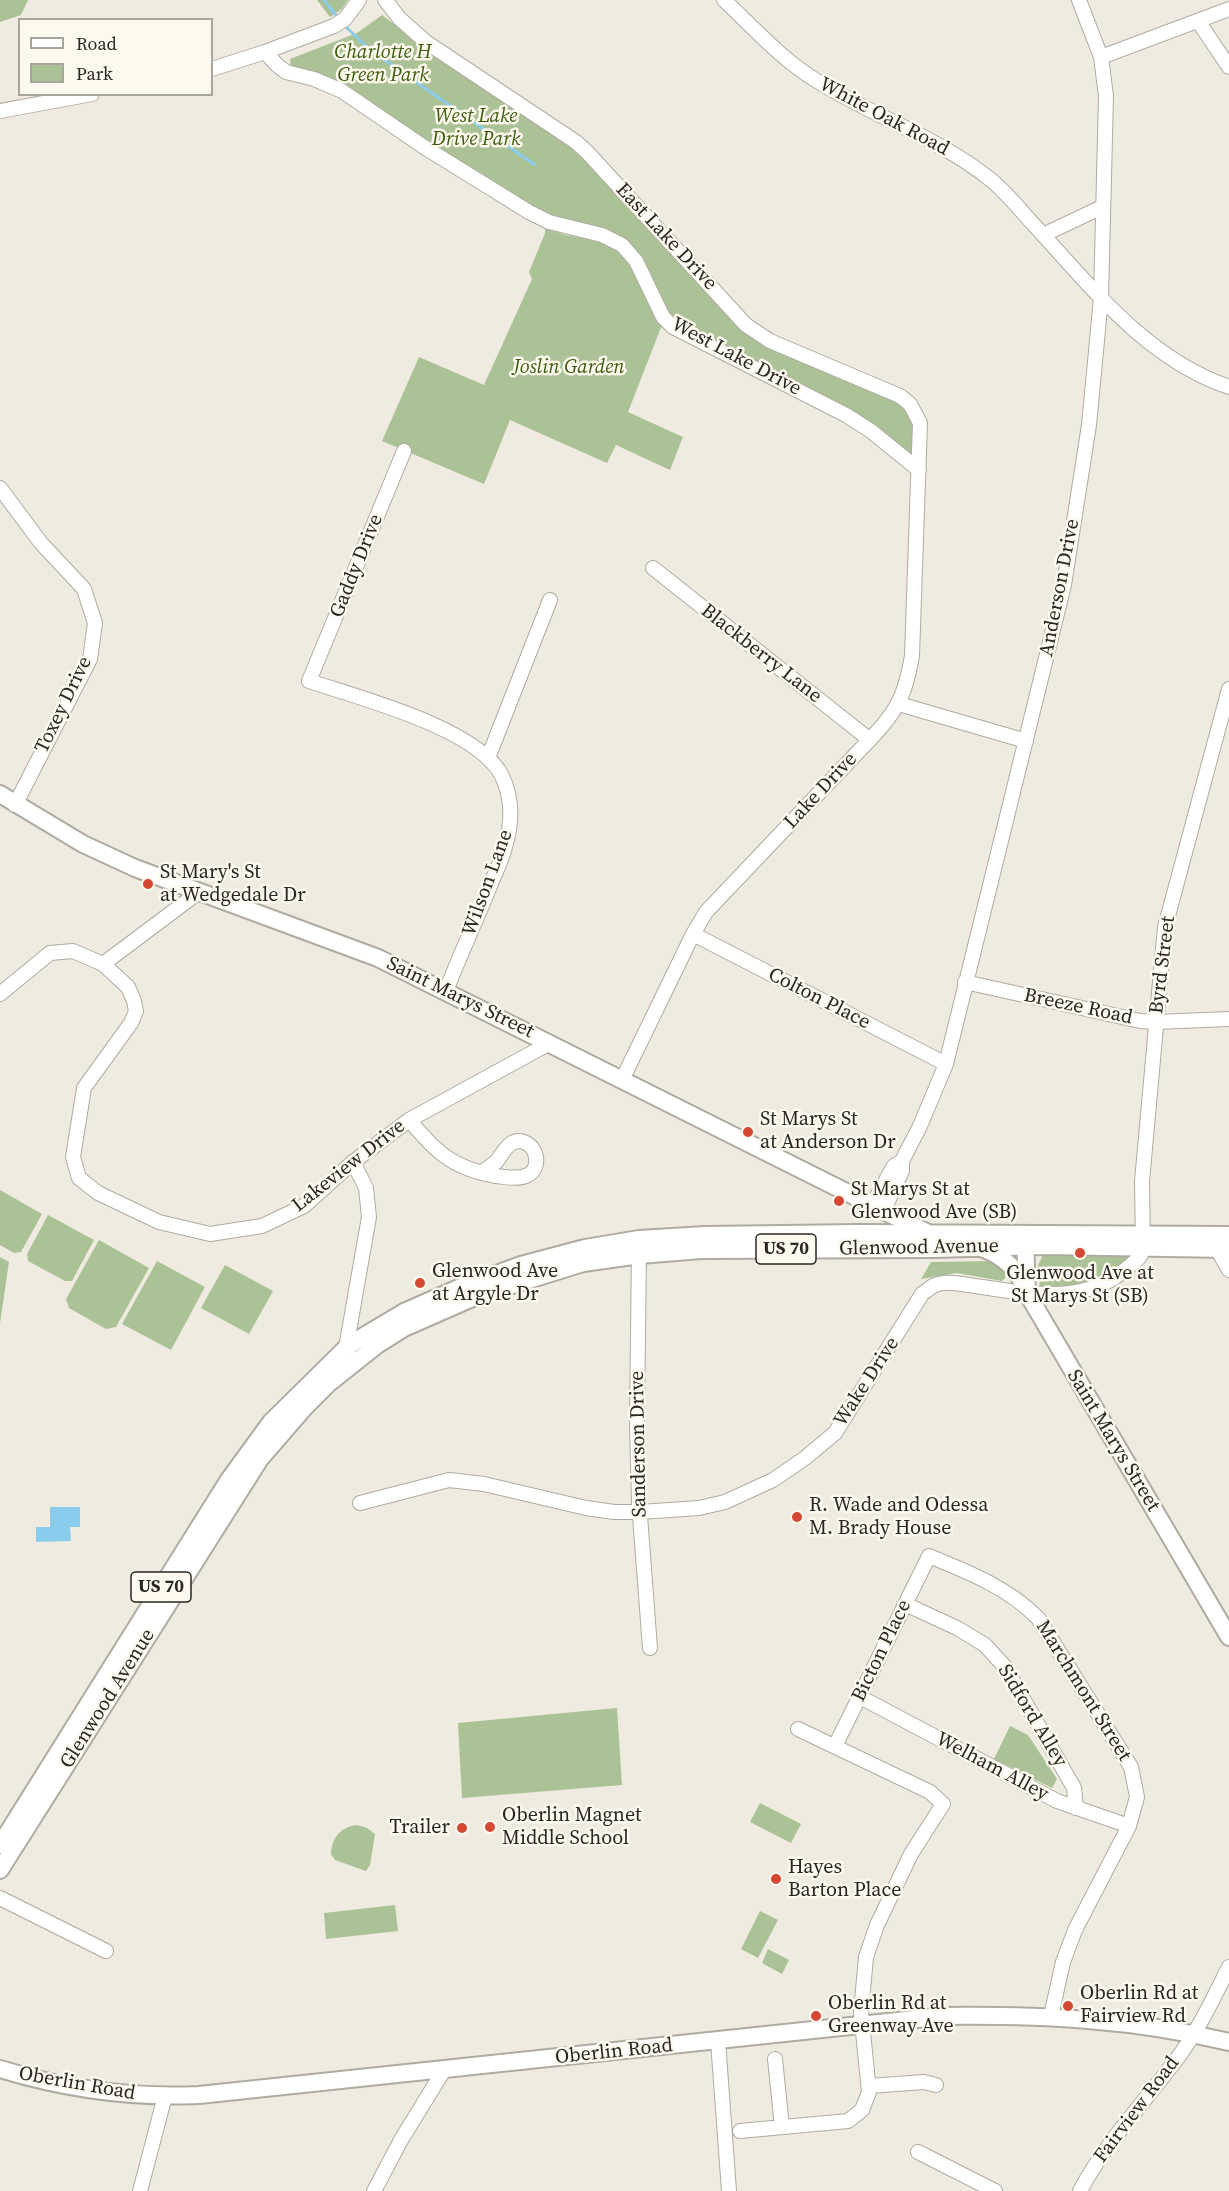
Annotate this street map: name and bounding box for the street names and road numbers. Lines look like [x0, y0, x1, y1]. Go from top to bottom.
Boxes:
street label: White Oak Road [815, 73, 953, 161]
street label: East Lake Drive [610, 178, 722, 296]
street label: West Lake Drive [667, 313, 805, 401]
street label: Gaddy Drive [325, 511, 389, 621]
street label: Anderson Drive [1035, 517, 1085, 659]
street label: Blackberry Lane [696, 599, 826, 709]
street label: Toxey Drive [30, 653, 98, 757]
street label: Lake Drive [780, 748, 862, 834]
street label: Wilson Lane [458, 827, 518, 939]
street label: Byrd Street [1145, 915, 1181, 1015]
street label: Saint Marys Street [382, 952, 538, 1044]
street label: Colton Place [764, 963, 874, 1035]
street label: Breeze Road [1021, 984, 1135, 1030]
street label: Lakeview Drive [288, 1114, 410, 1218]
road number: US 70 [756, 1234, 816, 1264]
street label: Glenwood Avenue [839, 1235, 999, 1261]
street label: Wake Drive [829, 1333, 905, 1431]
street label: Saint Marys Street [1061, 1366, 1165, 1516]
street label: Sanderson Drive [626, 1370, 652, 1518]
road number: US 70 [131, 1572, 191, 1602]
street label: Bicton Place [847, 1596, 917, 1706]
street label: Marchmont Street [1030, 1616, 1136, 1766]
street label: Glenwood Avenue [55, 1625, 161, 1773]
street label: Sidford Alley [992, 1661, 1072, 1771]
street label: Welham Alley [932, 1727, 1052, 1807]
street label: Oberlin Road [554, 2034, 674, 2070]
street label: Fairview Road [1089, 2052, 1185, 2168]
street label: Oberlin Road [17, 2062, 137, 2106]

